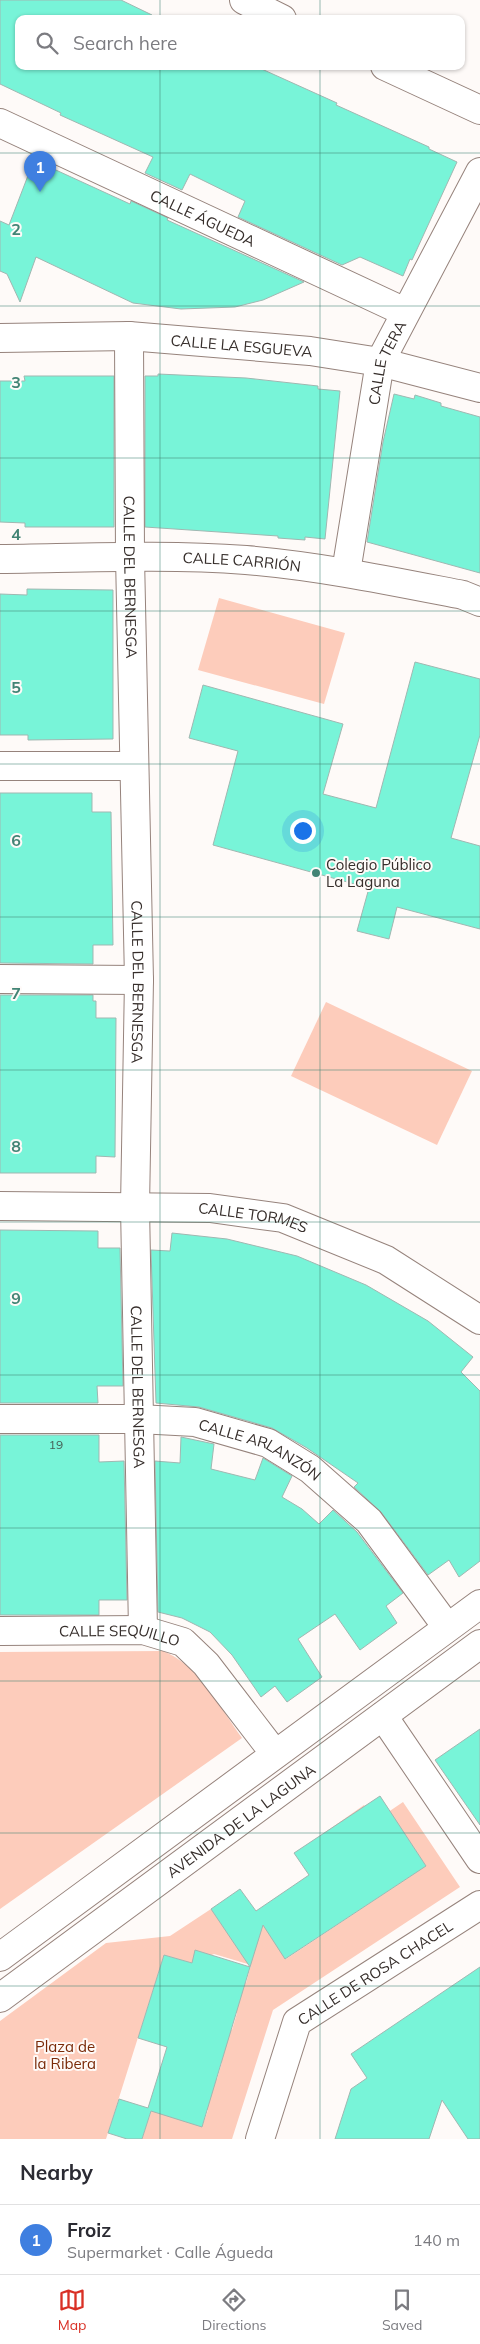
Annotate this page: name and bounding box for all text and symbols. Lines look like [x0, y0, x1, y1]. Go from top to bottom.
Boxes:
search box [15, 15, 465, 70]
icon: search [33, 29, 61, 57]
text: Search here [73, 31, 177, 55]
pin: 1 [24, 151, 56, 192]
street label: CALLE ÁGUEDA [147, 185, 259, 250]
text: 2 [11, 219, 21, 239]
street label: CALLE TERA [364, 317, 410, 406]
street label: CALLE LA ESGUEVA [170, 330, 313, 361]
text: 3 [11, 372, 21, 392]
street label: CALLE DEL BERNESGA [120, 495, 142, 659]
text: 4 [11, 524, 21, 544]
street label: CALLE CARRIÓN [182, 548, 302, 575]
text: 5 [11, 677, 21, 697]
your location [290, 818, 316, 844]
text: 6 [11, 830, 21, 850]
place label: Colegio Público La Laguna [326, 855, 431, 891]
marker: Colegio Público La Laguna [310, 867, 322, 879]
street label: CALLE DEL BERNESGA [128, 900, 149, 1064]
text: 7 [11, 983, 21, 1003]
text: 8 [11, 1136, 21, 1156]
street label: CALLE TORMES [198, 1198, 311, 1237]
text: 9 [11, 1288, 21, 1308]
street label: CALLE DEL BERNESGA [127, 1305, 149, 1468]
street label: CALLE ARLANZÓN [197, 1414, 325, 1484]
house number: 19 [49, 1437, 63, 1452]
street label: CALLE SEQUILLO [59, 1620, 182, 1650]
street label: AVENIDA DE LA LAGUNA [162, 1759, 319, 1882]
street label: CALLE DE ROSA CHACEL [294, 1916, 456, 2029]
park label: Plaza de la Ribera [34, 2037, 96, 2073]
text: Nearby [20, 2159, 93, 2185]
text: Froiz [67, 2218, 111, 2242]
text: 1 [31, 2230, 41, 2250]
text: 140 m [413, 2230, 460, 2250]
text: Supermarket · Calle Águeda [67, 2242, 273, 2262]
tab: Map [58, 2286, 86, 2334]
tab: Directions [202, 2286, 267, 2334]
tab: Saved [382, 2286, 422, 2334]

